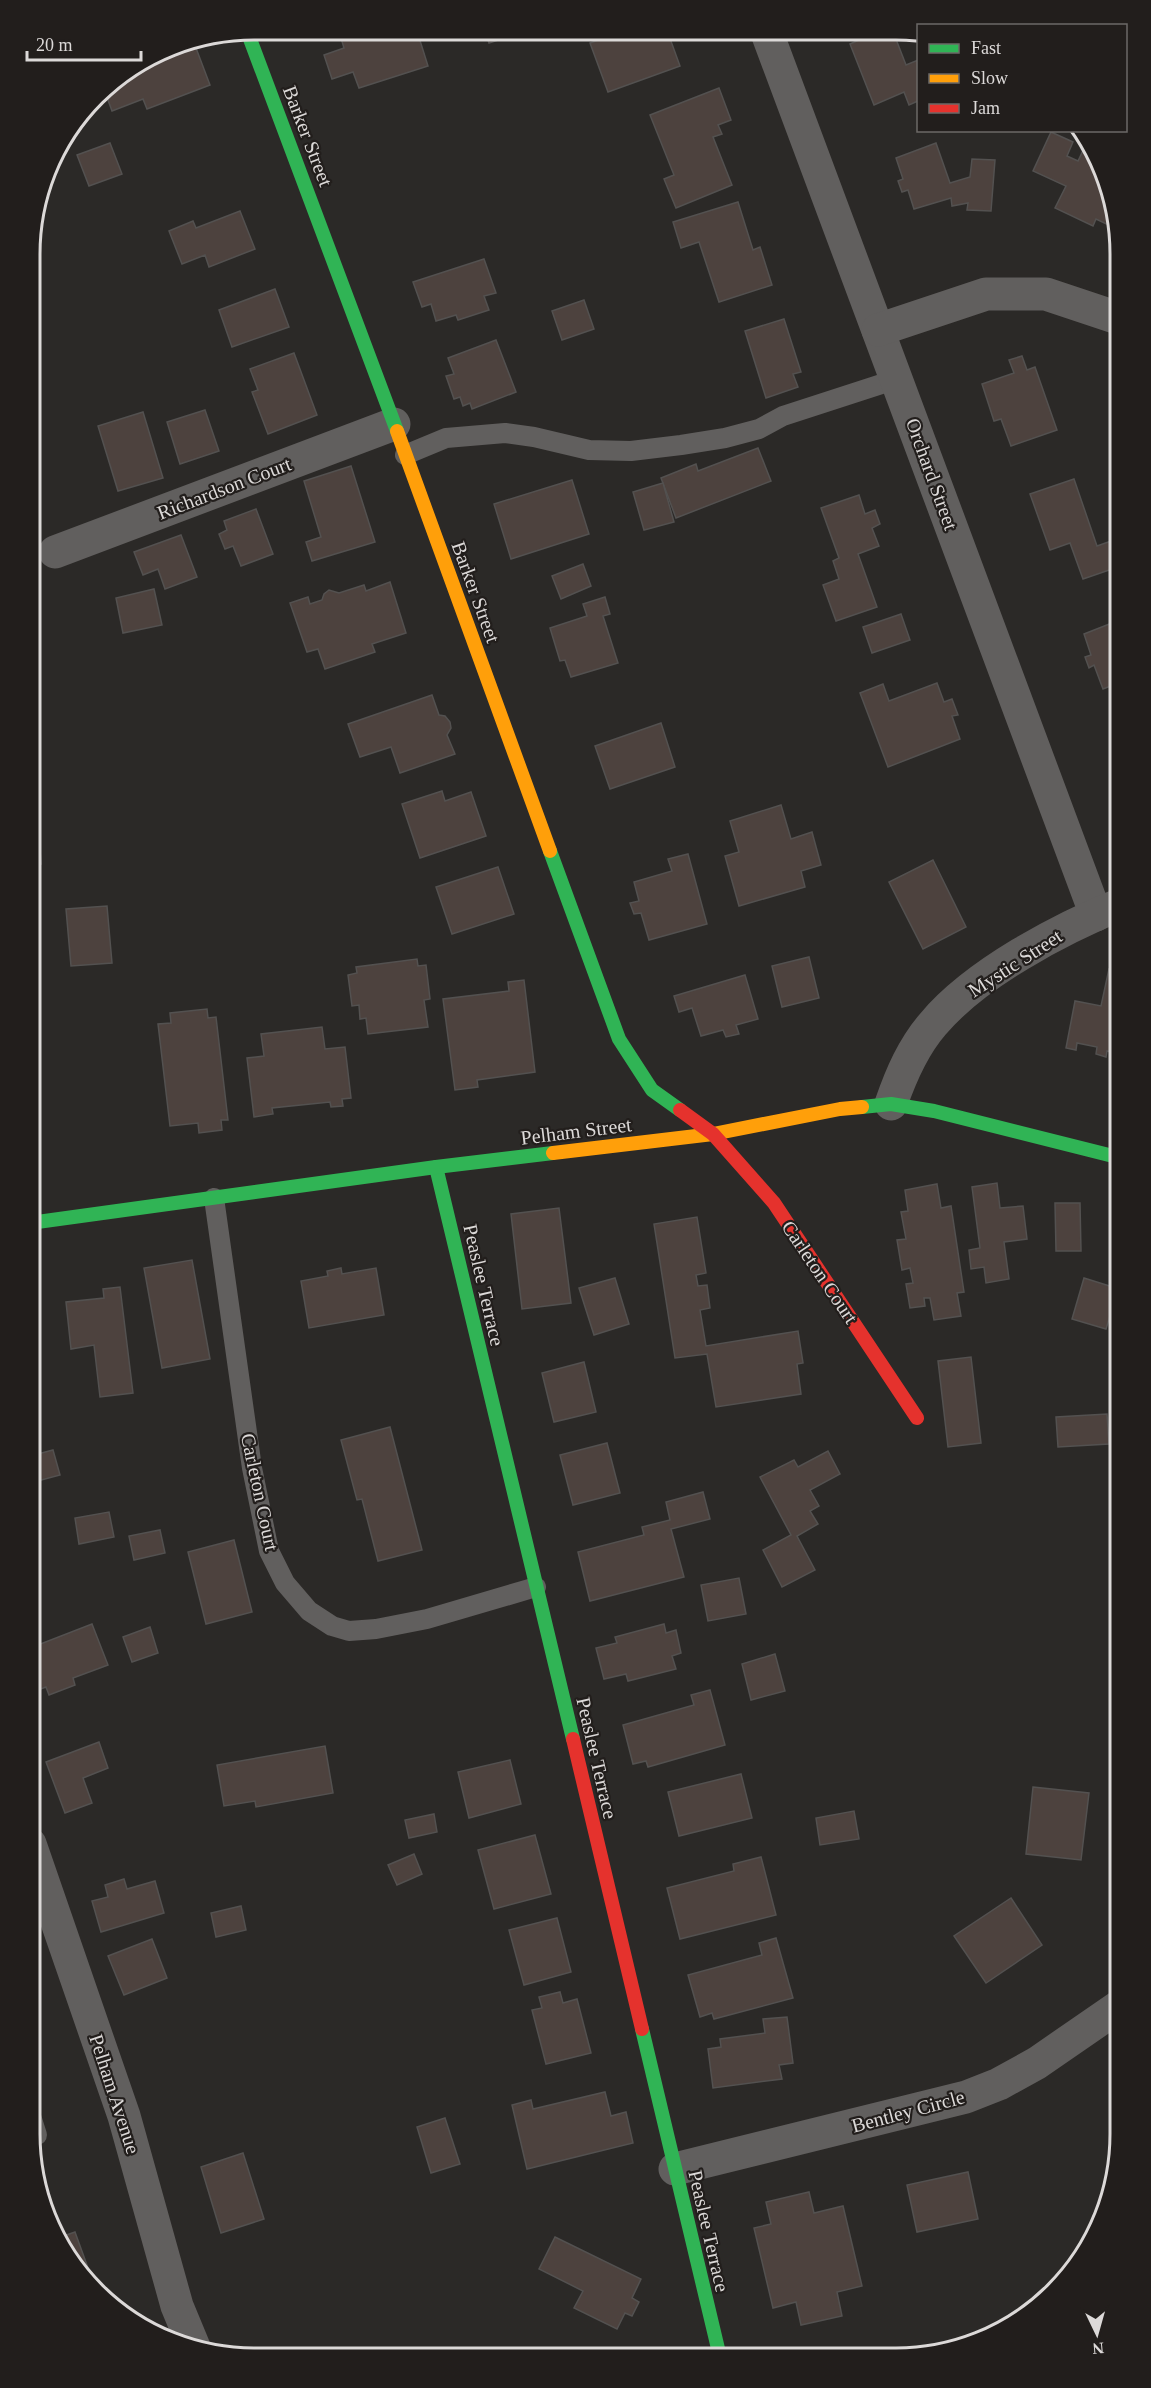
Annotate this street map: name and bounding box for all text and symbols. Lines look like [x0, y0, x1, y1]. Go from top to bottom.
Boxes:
scale bar [27, 24, 141, 62]
legend [917, 24, 1127, 132]
text: 20 m [36, 35, 73, 55]
text: Fast [971, 38, 1001, 58]
text: Slow [971, 68, 1008, 88]
street label: Barker Street [279, 83, 337, 190]
text: Jam [971, 98, 1000, 118]
street label: Orchard Street [902, 415, 963, 533]
street label: Richardson Court [154, 452, 294, 524]
street label: Barker Street [448, 538, 505, 646]
street label: Mystic Street [964, 924, 1067, 1002]
street label: Pelham Street [519, 1113, 633, 1149]
street label: Carleton Court [777, 1216, 863, 1328]
street label: Peaslee Terrace [459, 1222, 509, 1348]
street label: Carleton Court [237, 1431, 283, 1553]
street label: Peaslee Terrace [572, 1695, 622, 1821]
street label: Pelham Avenue [85, 2031, 145, 2157]
street label: Bentley Circle [849, 2085, 967, 2138]
street label: Peaslee Terrace [684, 2168, 734, 2294]
north arrow [1067, 2304, 1127, 2364]
text: N [1091, 2339, 1105, 2357]

